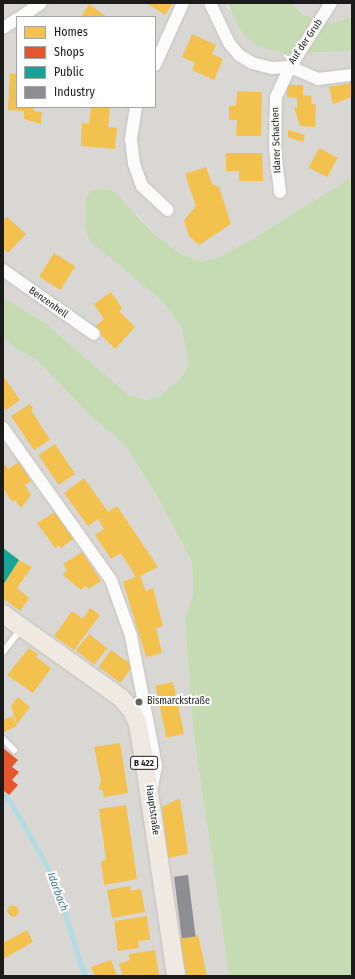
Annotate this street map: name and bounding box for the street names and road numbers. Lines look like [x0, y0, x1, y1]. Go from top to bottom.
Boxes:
street label: Auf der Grub [287, 17, 325, 67]
street label: Idarer Schachen [270, 107, 284, 173]
street label: Benzenhell [26, 285, 70, 321]
road number: B 422 [130, 756, 158, 770]
street label: Hauptstraße [143, 784, 161, 836]

